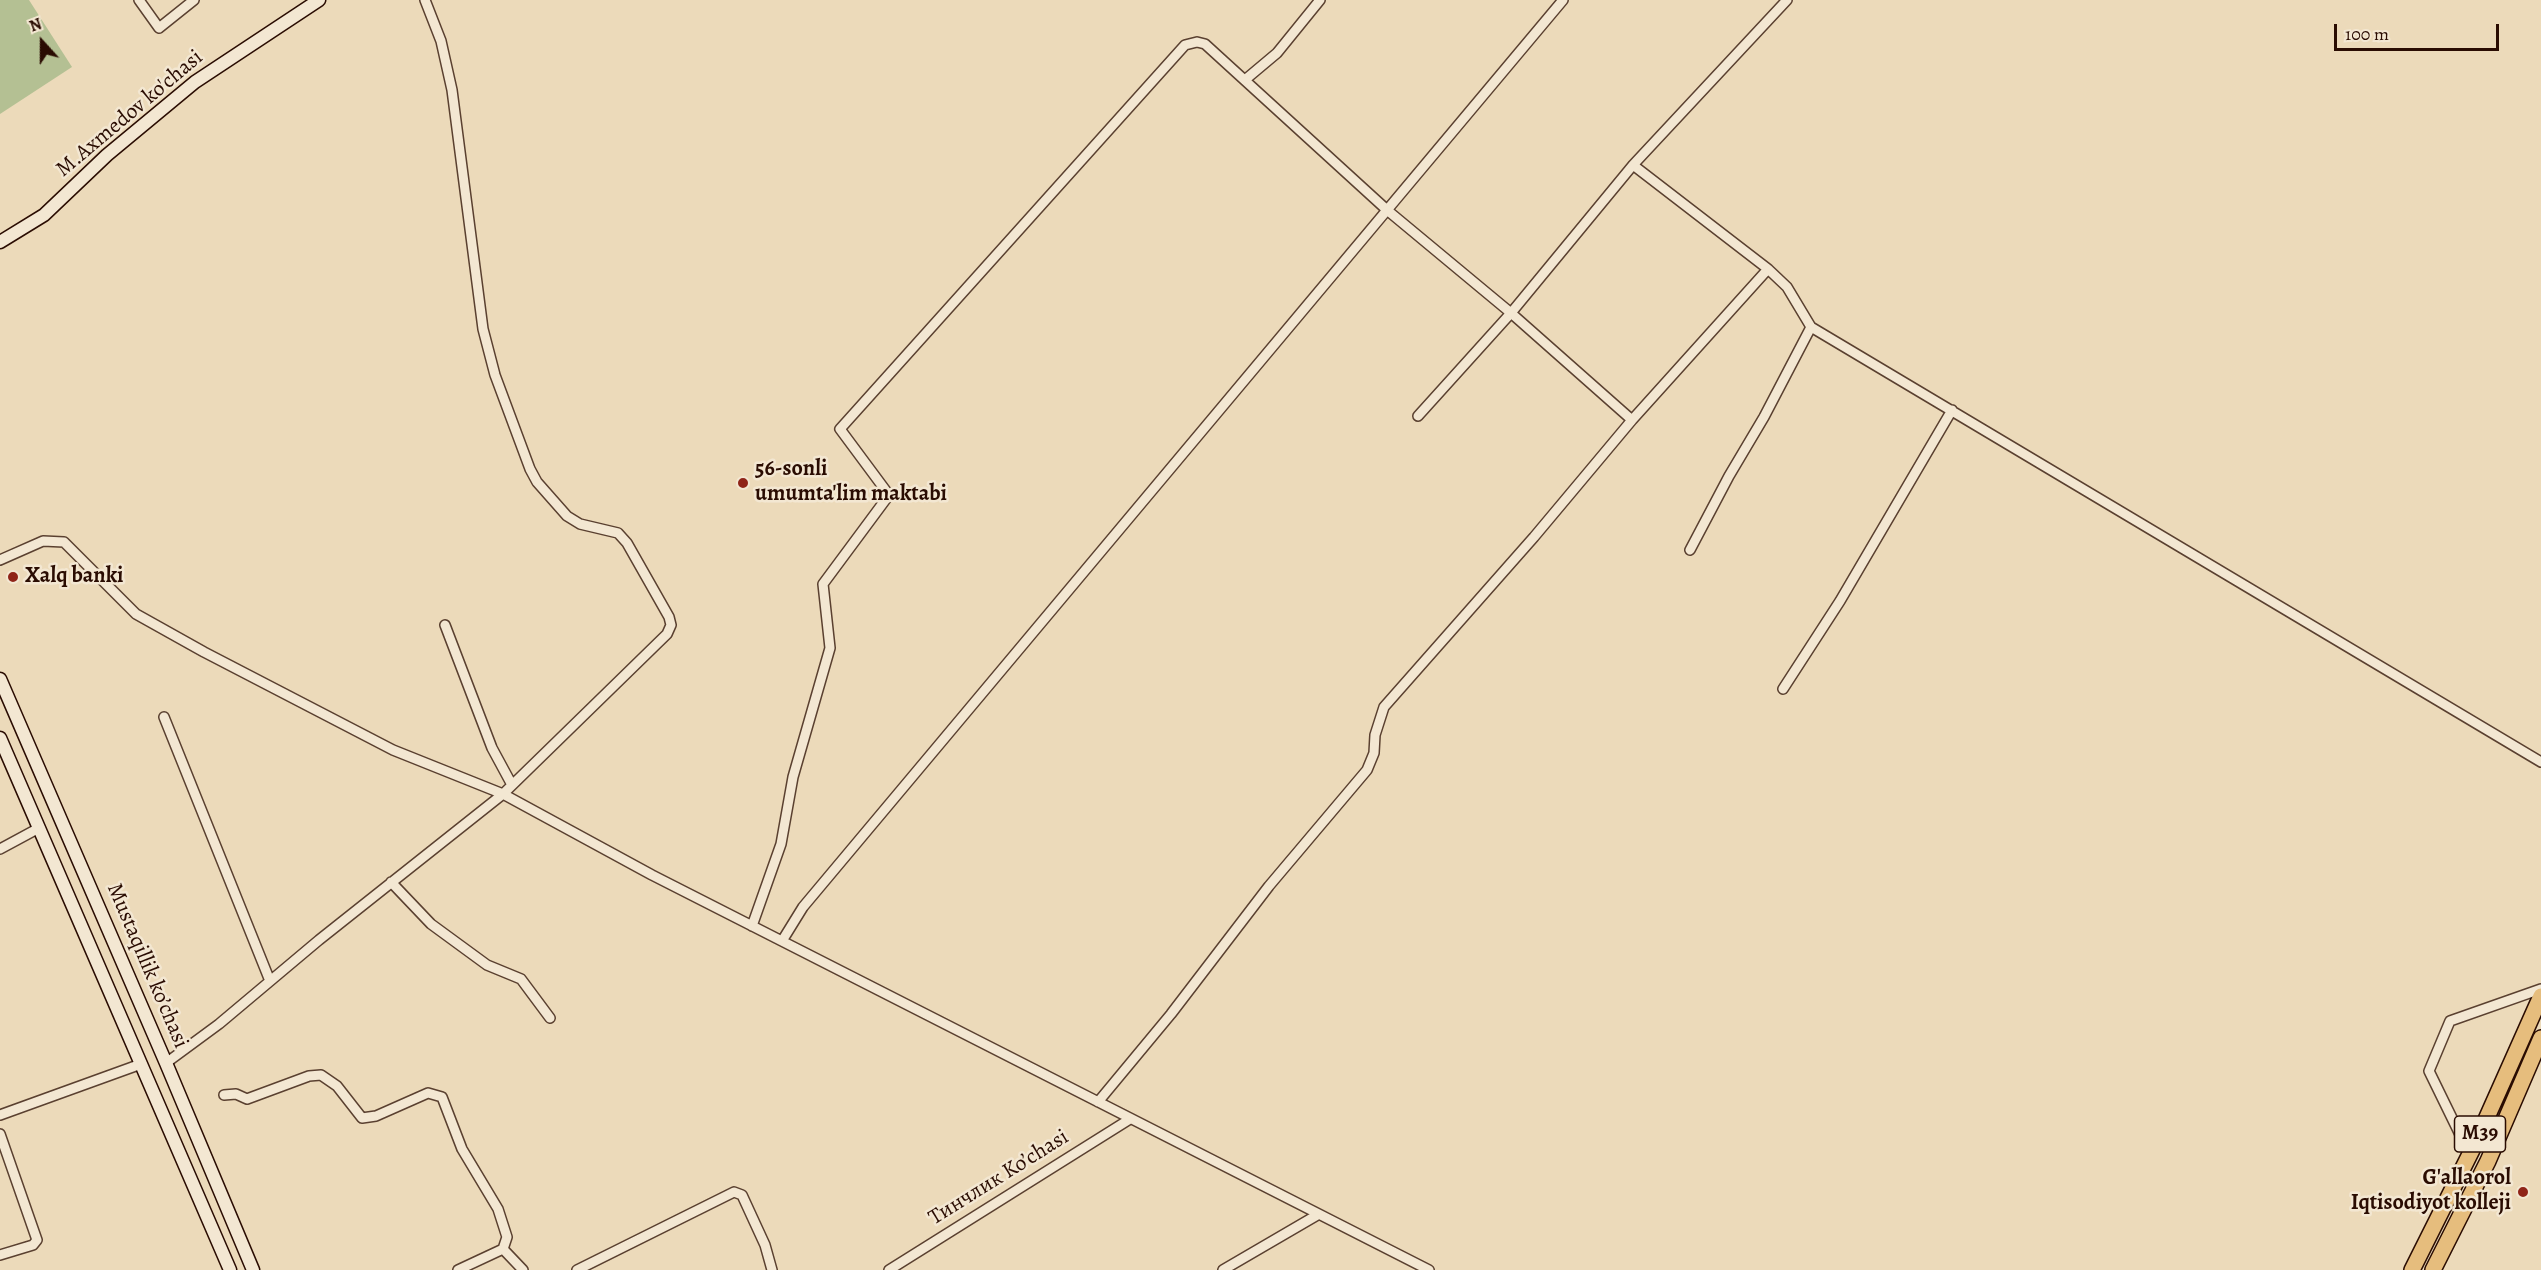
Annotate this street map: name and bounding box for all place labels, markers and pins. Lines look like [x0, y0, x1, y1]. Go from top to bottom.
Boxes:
place label: 56-sonli umumta'lim maktabi [755, 457, 947, 508]
marker: 56-sonli umumta'lim maktabi [736, 476, 750, 490]
place label: Xalq banki [25, 564, 123, 590]
marker: Xalq banki [6, 570, 20, 584]
place label: G'allaorol Iqtisodiyot kolleji [2351, 1166, 2511, 1218]
marker: G'allaorol Iqtisodiyot kolleji [2516, 1185, 2530, 1199]

